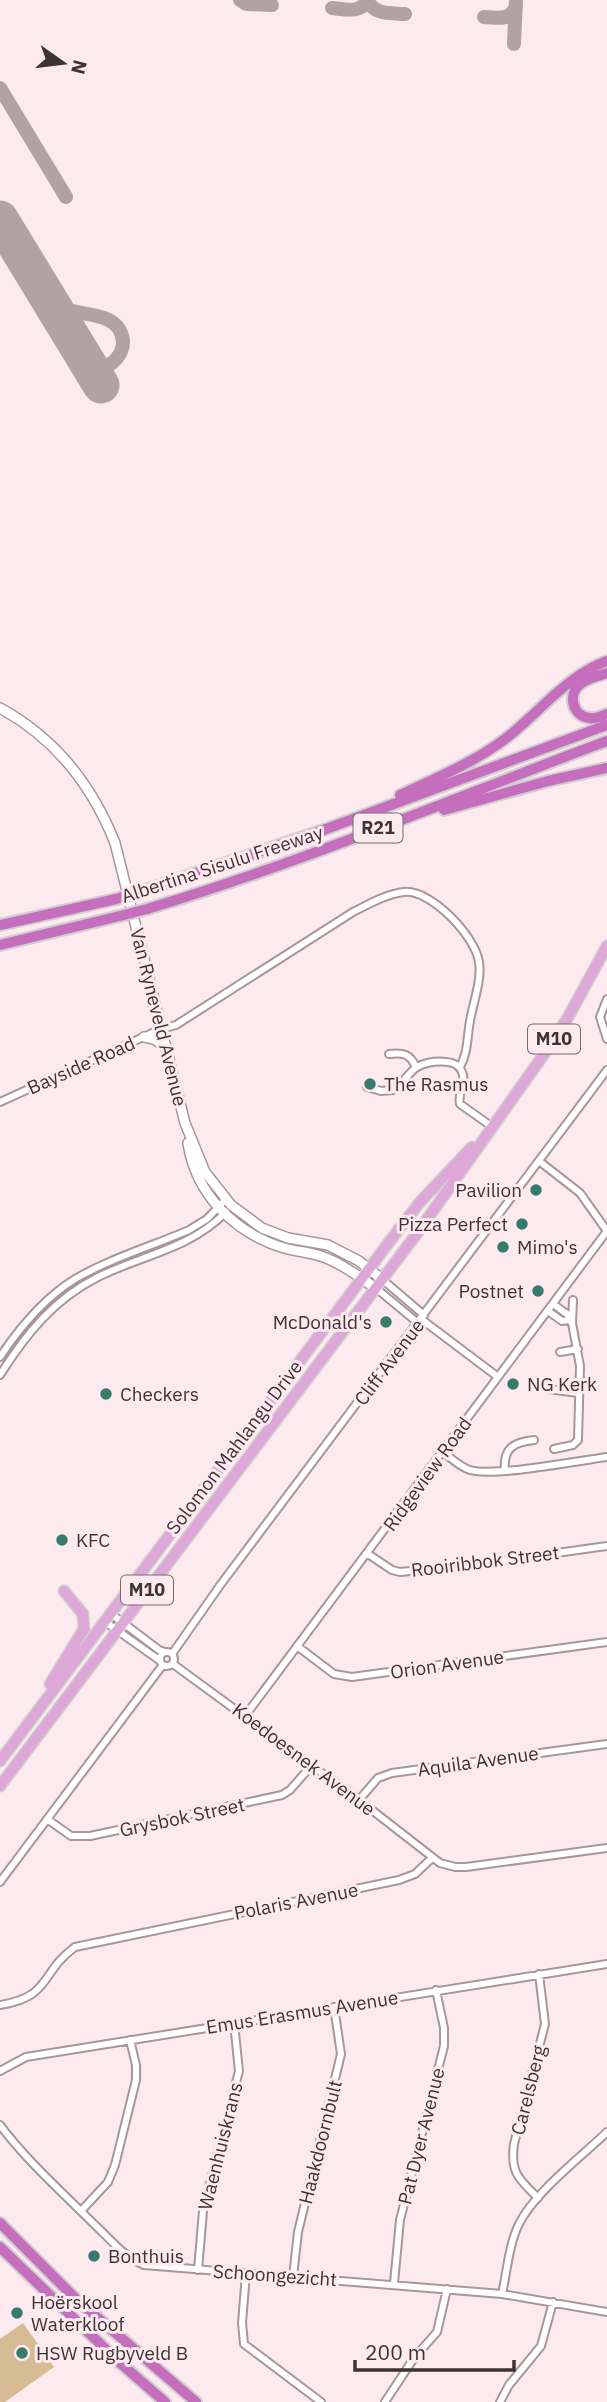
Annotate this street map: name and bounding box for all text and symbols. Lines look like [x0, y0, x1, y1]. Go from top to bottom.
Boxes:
north arrow [28, 28, 98, 98]
text: N [66, 58, 93, 77]
road number: R21 [354, 814, 402, 842]
street label: Albertina Sisulu Freeway [118, 820, 326, 908]
street label: Van Ryneveld Avenue [125, 925, 193, 1109]
road number: M10 [528, 1024, 580, 1054]
street label: Bayside Road [23, 1031, 139, 1099]
place label: The Rasmus [384, 1072, 489, 1096]
marker: The Rasmus [362, 1076, 378, 1092]
place label: Pavilion [455, 1178, 522, 1202]
marker: Pavilion [528, 1182, 544, 1198]
place label: Pizza Perfect [398, 1212, 508, 1236]
marker: Pizza Perfect [514, 1216, 530, 1232]
place label: Mimo's [517, 1235, 578, 1259]
marker: Mimo's [495, 1239, 511, 1255]
place label: Postnet [459, 1279, 524, 1303]
marker: Postnet [530, 1283, 546, 1299]
place label: McDonald's [273, 1310, 372, 1334]
street label: Cliff Avenue [349, 1314, 429, 1410]
marker: McDonald's [378, 1314, 394, 1330]
street label: Solomon Mahlangu Drive [161, 1355, 307, 1539]
place label: NG Kerk [527, 1372, 597, 1396]
marker: NG Kerk [505, 1376, 521, 1392]
place label: Checkers [120, 1382, 199, 1406]
marker: Checkers [98, 1386, 114, 1402]
street label: Ridgeview Road [378, 1412, 476, 1536]
place label: KFC [76, 1528, 110, 1552]
marker: KFC [54, 1532, 70, 1548]
street label: Rooiribbok Street [410, 1540, 560, 1582]
road number: M10 [121, 1576, 173, 1604]
street label: Orion Avenue [389, 1644, 505, 1684]
street label: Koedoesnek Avenue [228, 1697, 380, 1821]
street label: Aquila Avenue [416, 1741, 540, 1781]
street label: Grysbok Street [117, 1792, 247, 1842]
street label: Polaris Avenue [232, 1877, 360, 1925]
street label: Emus Erasmus Avenue [204, 1985, 400, 2039]
street label: Carelsberg [505, 2043, 551, 2137]
street label: Pat Dyer Avenue [392, 2065, 450, 2207]
street label: Haakdoornbult [293, 2077, 347, 2207]
street label: Waenhuiskrans [193, 2080, 247, 2212]
place label: Bonthuis [108, 2244, 184, 2268]
marker: Bonthuis [86, 2248, 102, 2264]
street label: Schoongezicht [212, 2259, 338, 2291]
place label: Hoërskool Waterkloof [31, 2290, 124, 2336]
marker: Hoërskool Waterkloof [9, 2305, 25, 2321]
scale bar [355, 2328, 514, 2372]
text: 200 m [365, 2338, 426, 2366]
place label: HSW Rugbyveld B [36, 2341, 188, 2365]
marker: HSW Rugbyveld B [14, 2345, 30, 2361]

